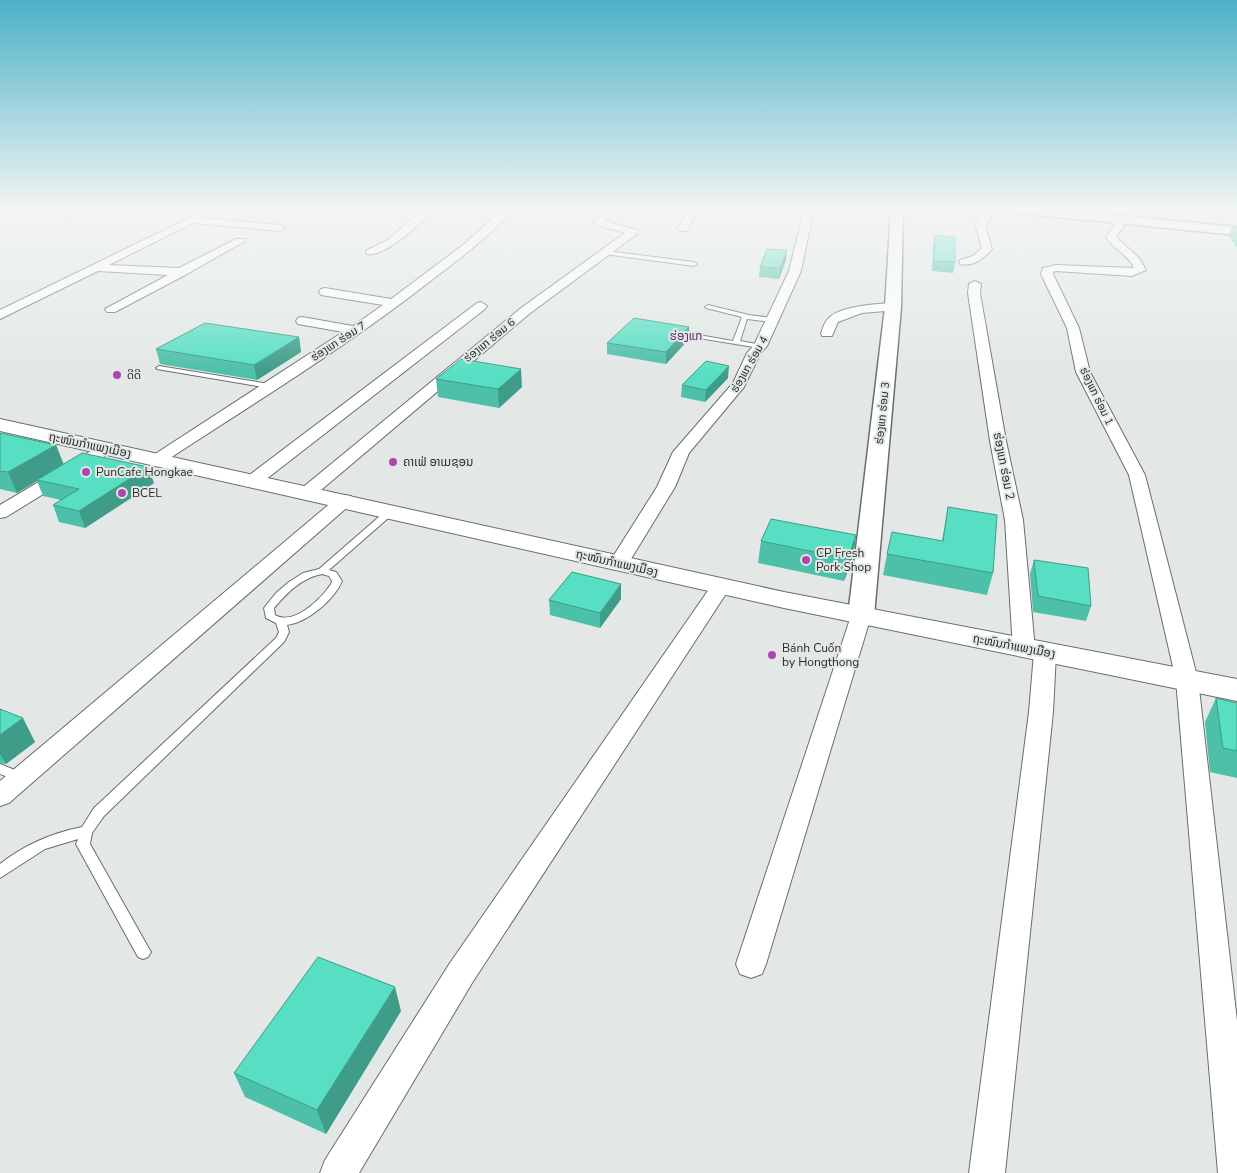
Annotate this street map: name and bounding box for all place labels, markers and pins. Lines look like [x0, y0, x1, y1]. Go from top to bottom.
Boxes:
place label: ດີດີ [127, 368, 141, 383]
marker: ດີດີ [111, 369, 123, 381]
place label: ຄາເຟ່ ອາເມຊອນ [403, 454, 473, 470]
marker: ຄາເຟ່ ອາເມຊອນ [387, 456, 399, 468]
place label: PunCafe Hongkae [96, 464, 193, 480]
marker: PunCafe Hongkae [80, 466, 92, 478]
place label: BCEL [132, 485, 162, 501]
marker: BCEL [116, 487, 128, 499]
place label: CP Fresh Pork Shop [816, 545, 871, 575]
marker: CP Fresh Pork Shop [800, 554, 812, 566]
place label: Bánh Cuốn by Hongthong [782, 640, 859, 670]
marker: Bánh Cuốn by Hongthong [766, 649, 778, 661]

